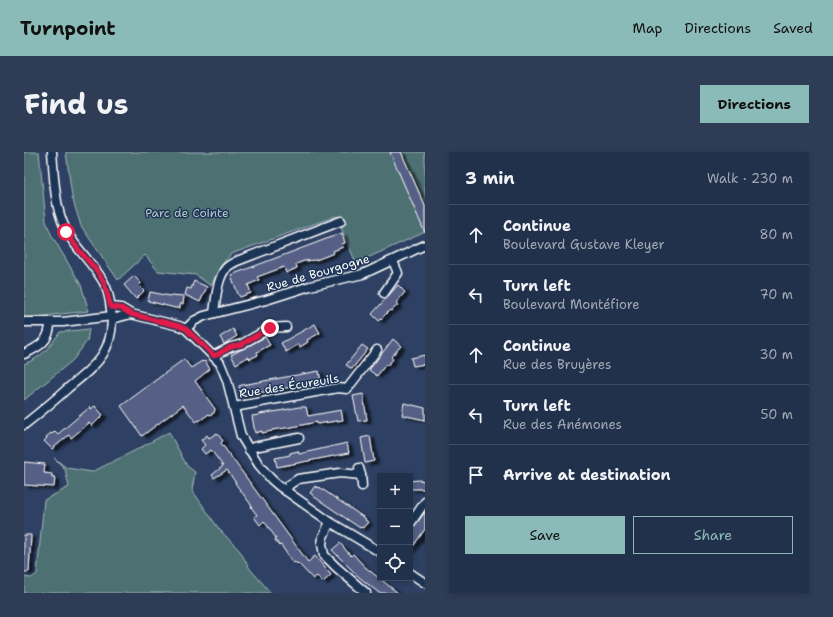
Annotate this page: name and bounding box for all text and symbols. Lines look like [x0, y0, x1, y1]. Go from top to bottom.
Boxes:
text: Turnpoint [20, 16, 116, 41]
text: Map [633, 19, 663, 37]
text: Directions [685, 19, 751, 37]
text: Saved [773, 19, 813, 37]
text: Find us [24, 85, 129, 123]
button: Directions [700, 85, 809, 123]
text: 3 min [465, 167, 515, 189]
text: Walk · 230 m [707, 170, 793, 187]
park label: Parc de Cointe [145, 205, 229, 221]
text: Continue [503, 216, 571, 236]
route start [57, 223, 75, 241]
icon: ahead [465, 224, 487, 246]
text: 80 m [759, 226, 793, 243]
text: Boulevard Gustave Kleyer [503, 236, 665, 253]
street label: Rue de Bourgogne [265, 251, 372, 295]
text: Turn left [503, 276, 571, 296]
icon: left [465, 284, 487, 306]
text: 70 m [759, 286, 793, 303]
text: Boulevard Montéfiore [503, 296, 640, 313]
route end [261, 319, 279, 337]
text: Continue [503, 336, 571, 356]
icon: ahead [465, 344, 487, 366]
text: 30 m [759, 346, 793, 363]
text: Rue des Bruyères [503, 356, 611, 373]
street label: Rue des Écureuils [238, 370, 340, 402]
text: Turn left [503, 396, 571, 416]
icon: left [465, 404, 487, 426]
text: 50 m [760, 406, 793, 423]
text: Rue des Anémones [503, 416, 622, 433]
icon: arrive [465, 464, 487, 486]
text: Arrive at destination [503, 465, 671, 485]
map controls [377, 473, 413, 581]
button: + [377, 473, 413, 509]
button: − [377, 509, 413, 545]
button: Save [465, 516, 625, 554]
button: Share [633, 516, 793, 554]
button: locate [377, 545, 413, 581]

